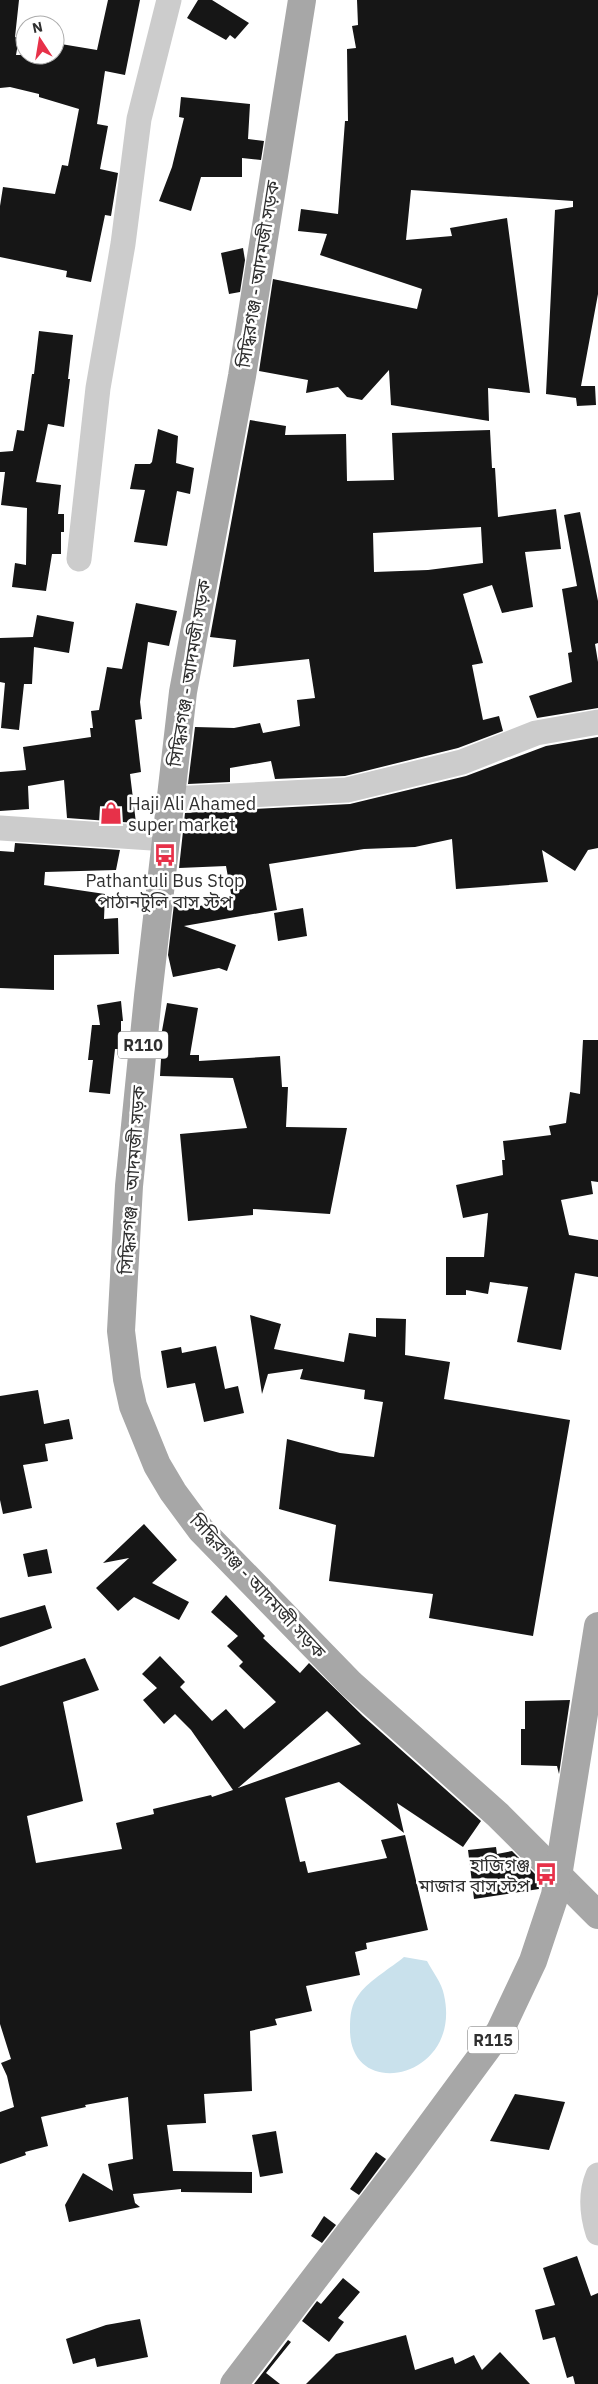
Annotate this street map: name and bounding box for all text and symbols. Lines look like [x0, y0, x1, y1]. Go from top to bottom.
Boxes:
north arrow [15, 15, 65, 65]
text: N [30, 17, 44, 37]
street label: সিদ্ধিরগঞ্জ - আদমজী সড়ক [232, 178, 284, 370]
street label: সিদ্ধিরগঞ্জ - আদমজী সড়ক [163, 577, 215, 769]
place label: Haji Ali Ahamed super market [128, 792, 256, 836]
shop icon: Haji Ali Ahamed super market [98, 800, 124, 826]
bus stop icon: Pathantuli Bus Stop পাঠানটুলি বাস স্টপ [152, 842, 178, 868]
place label: Pathantuli Bus Stop পাঠানটুলি বাস স্টপ [85, 869, 245, 913]
road number: R110 [118, 1032, 168, 1058]
street label: সিদ্ধিরগঞ্জ - আদমজী সড়ক [114, 1084, 150, 1276]
street label: সিদ্ধিরগঞ্জ - আদমজী সড়ক [184, 1508, 331, 1663]
place label: হাজিগঞ্জ মাজার বাস স্টপ [418, 1853, 531, 1897]
bus stop icon: হাজিগঞ্জ মাজার বাস স্টপ [533, 1861, 559, 1887]
road number: R115 [468, 2026, 518, 2054]

